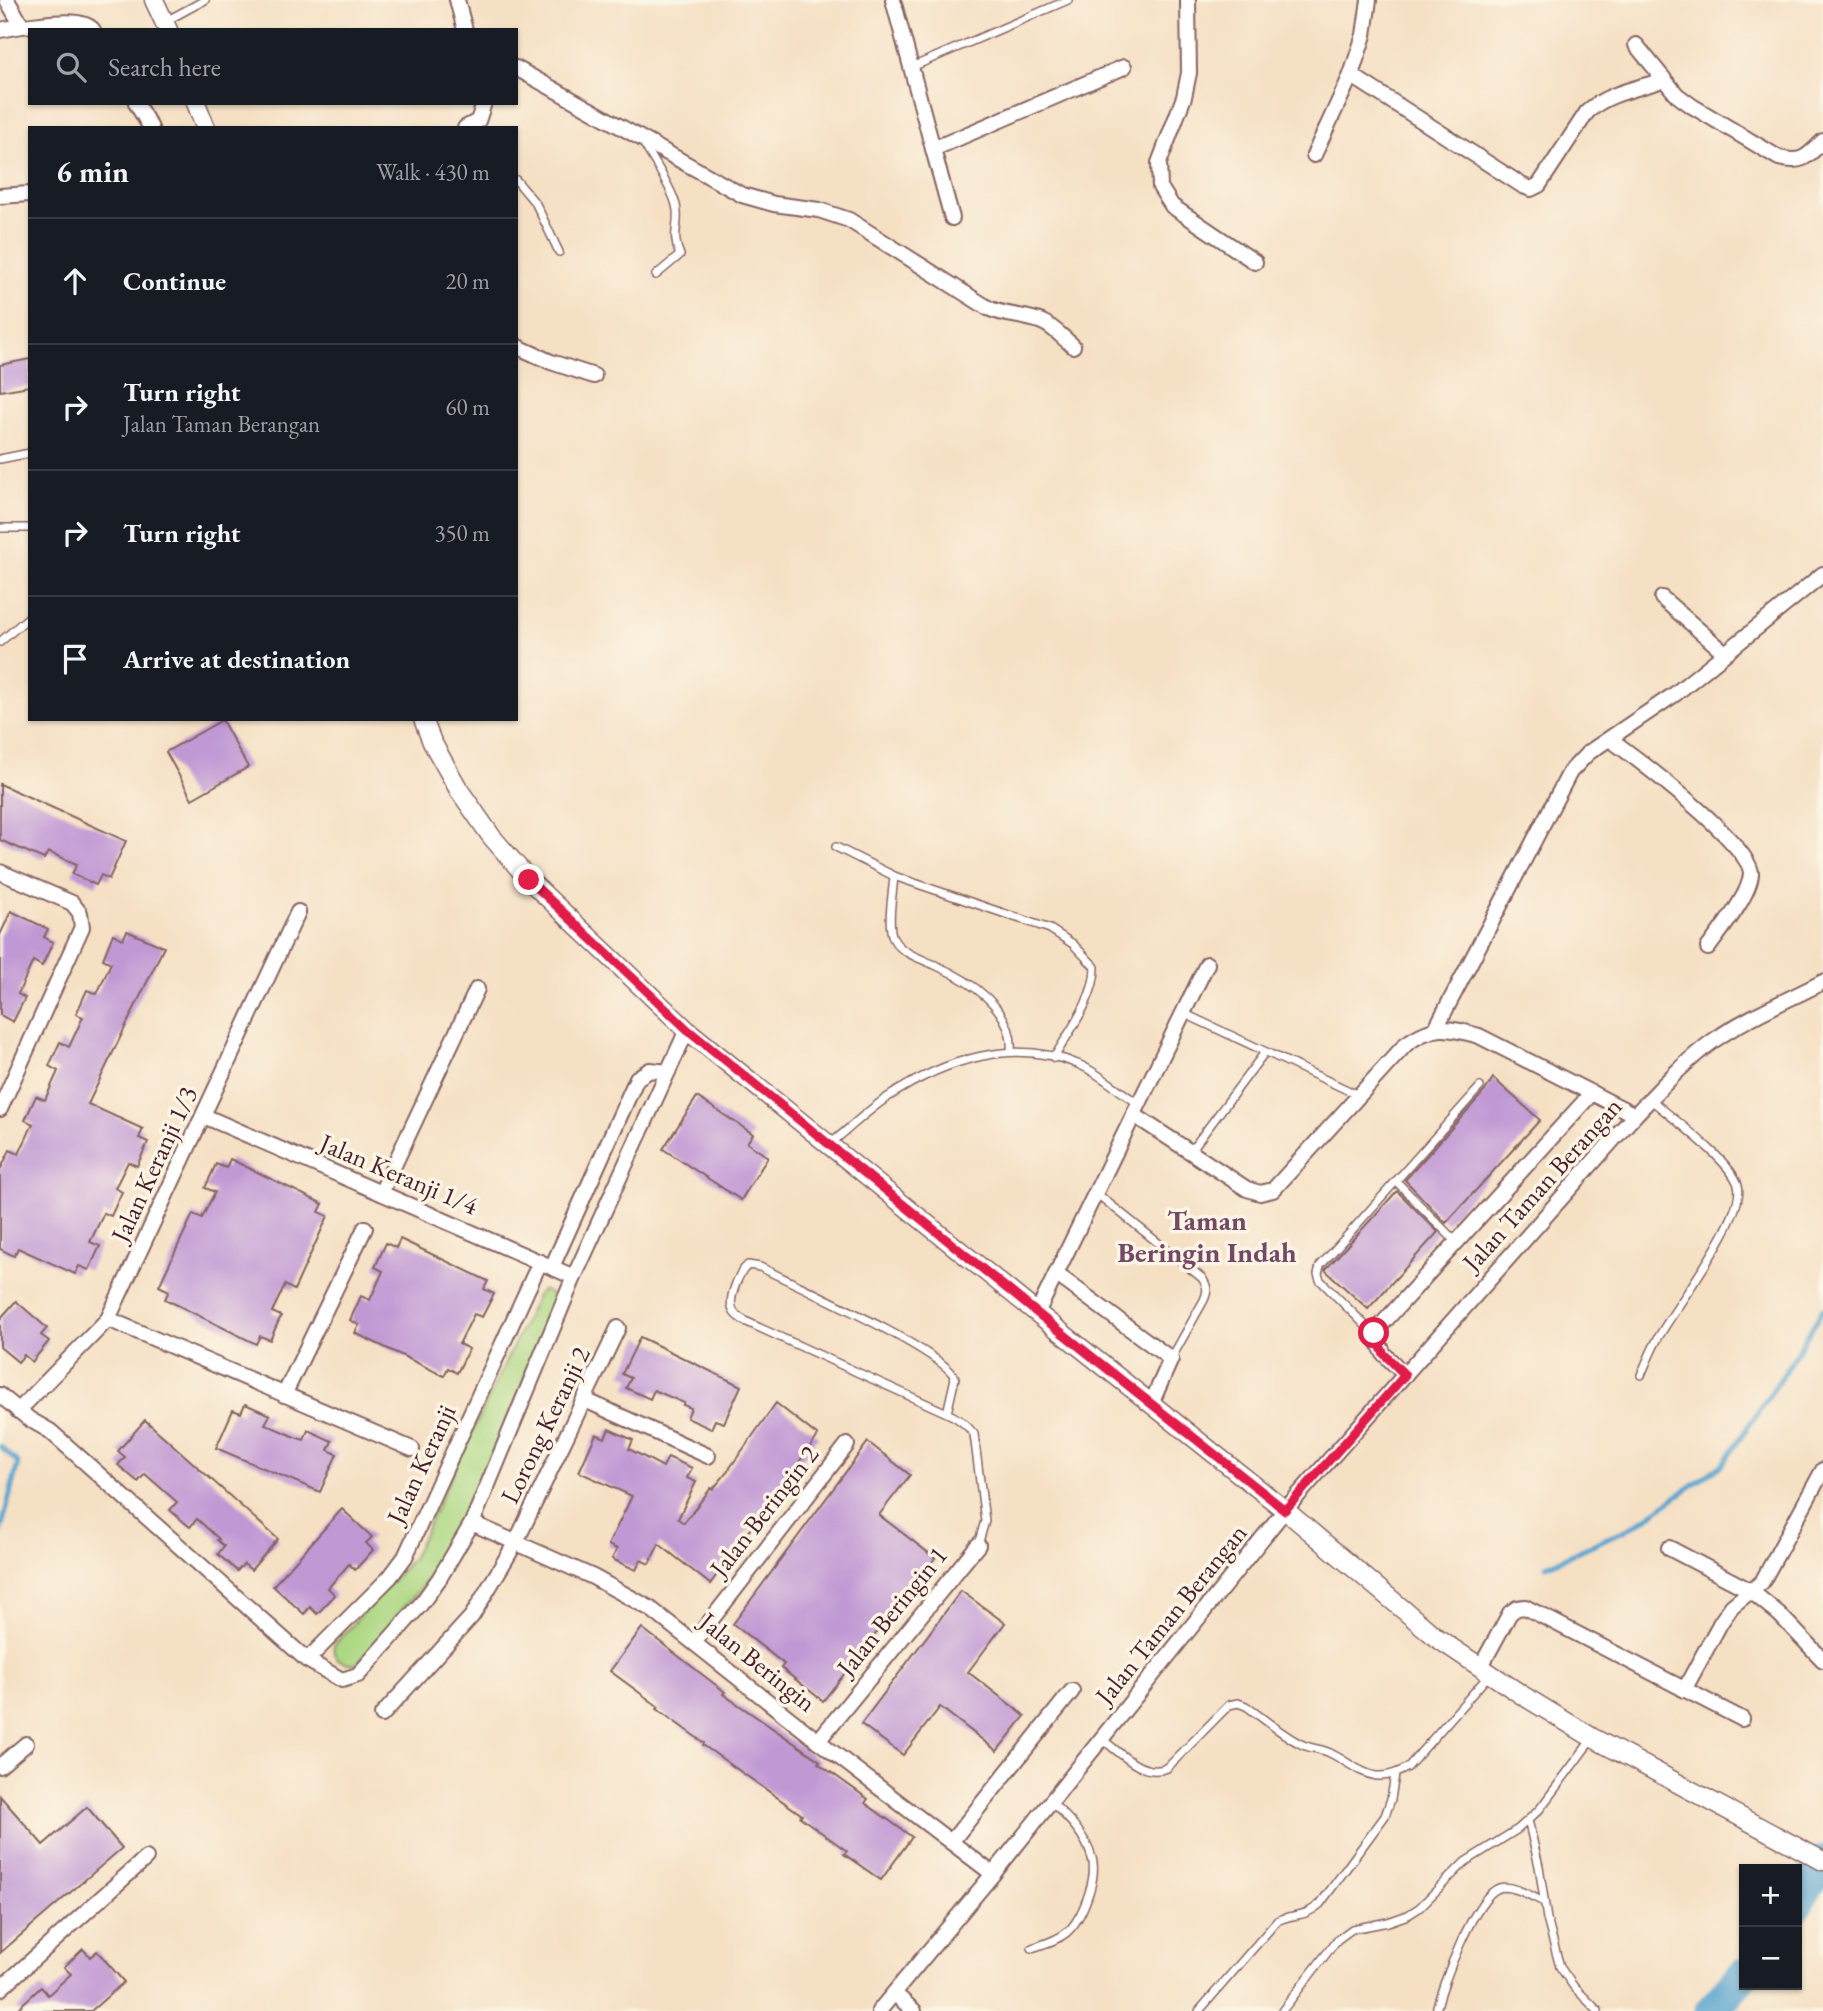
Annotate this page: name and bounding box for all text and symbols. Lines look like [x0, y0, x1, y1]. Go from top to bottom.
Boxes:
search box [28, 28, 518, 105]
icon: search [52, 48, 90, 86]
text: Search here [108, 50, 221, 84]
text: 6 min [56, 152, 129, 191]
text: Walk · 430 m [376, 157, 490, 187]
icon: ahead [56, 262, 94, 300]
text: Continue [123, 264, 226, 298]
text: 20 m [445, 266, 490, 296]
text: Turn right [123, 375, 241, 409]
icon: right [56, 388, 94, 426]
text: 60 m [445, 392, 490, 422]
text: Jalan Taman Berangan [123, 409, 320, 439]
icon: right [56, 514, 94, 552]
text: Turn right [123, 516, 241, 550]
text: 350 m [434, 518, 490, 548]
icon: arrive [56, 640, 94, 678]
text: Arrive at destination [123, 642, 350, 676]
route end [513, 864, 544, 895]
street label: Jalan Keranji 1/3 [102, 1081, 205, 1249]
street label: Jalan Taman Berangan [1453, 1090, 1629, 1280]
street label: Jalan Keranji 1/4 [313, 1125, 484, 1223]
district label: Taman Beringin Indah [1117, 1202, 1297, 1270]
route start [1358, 1317, 1389, 1348]
street label: Lorong Keranji 2 [492, 1341, 598, 1509]
street label: Jalan Keranji [378, 1399, 463, 1531]
street label: Jalan Beringin 2 [701, 1438, 826, 1585]
street label: Jalan Taman Berangan [1086, 1516, 1255, 1713]
street label: Jalan Beringin 1 [828, 1539, 955, 1685]
street label: Jalan Beringin [691, 1603, 823, 1720]
map controls [1739, 1864, 1802, 1990]
button: + [1739, 1864, 1802, 1927]
button: − [1739, 1927, 1802, 1990]

